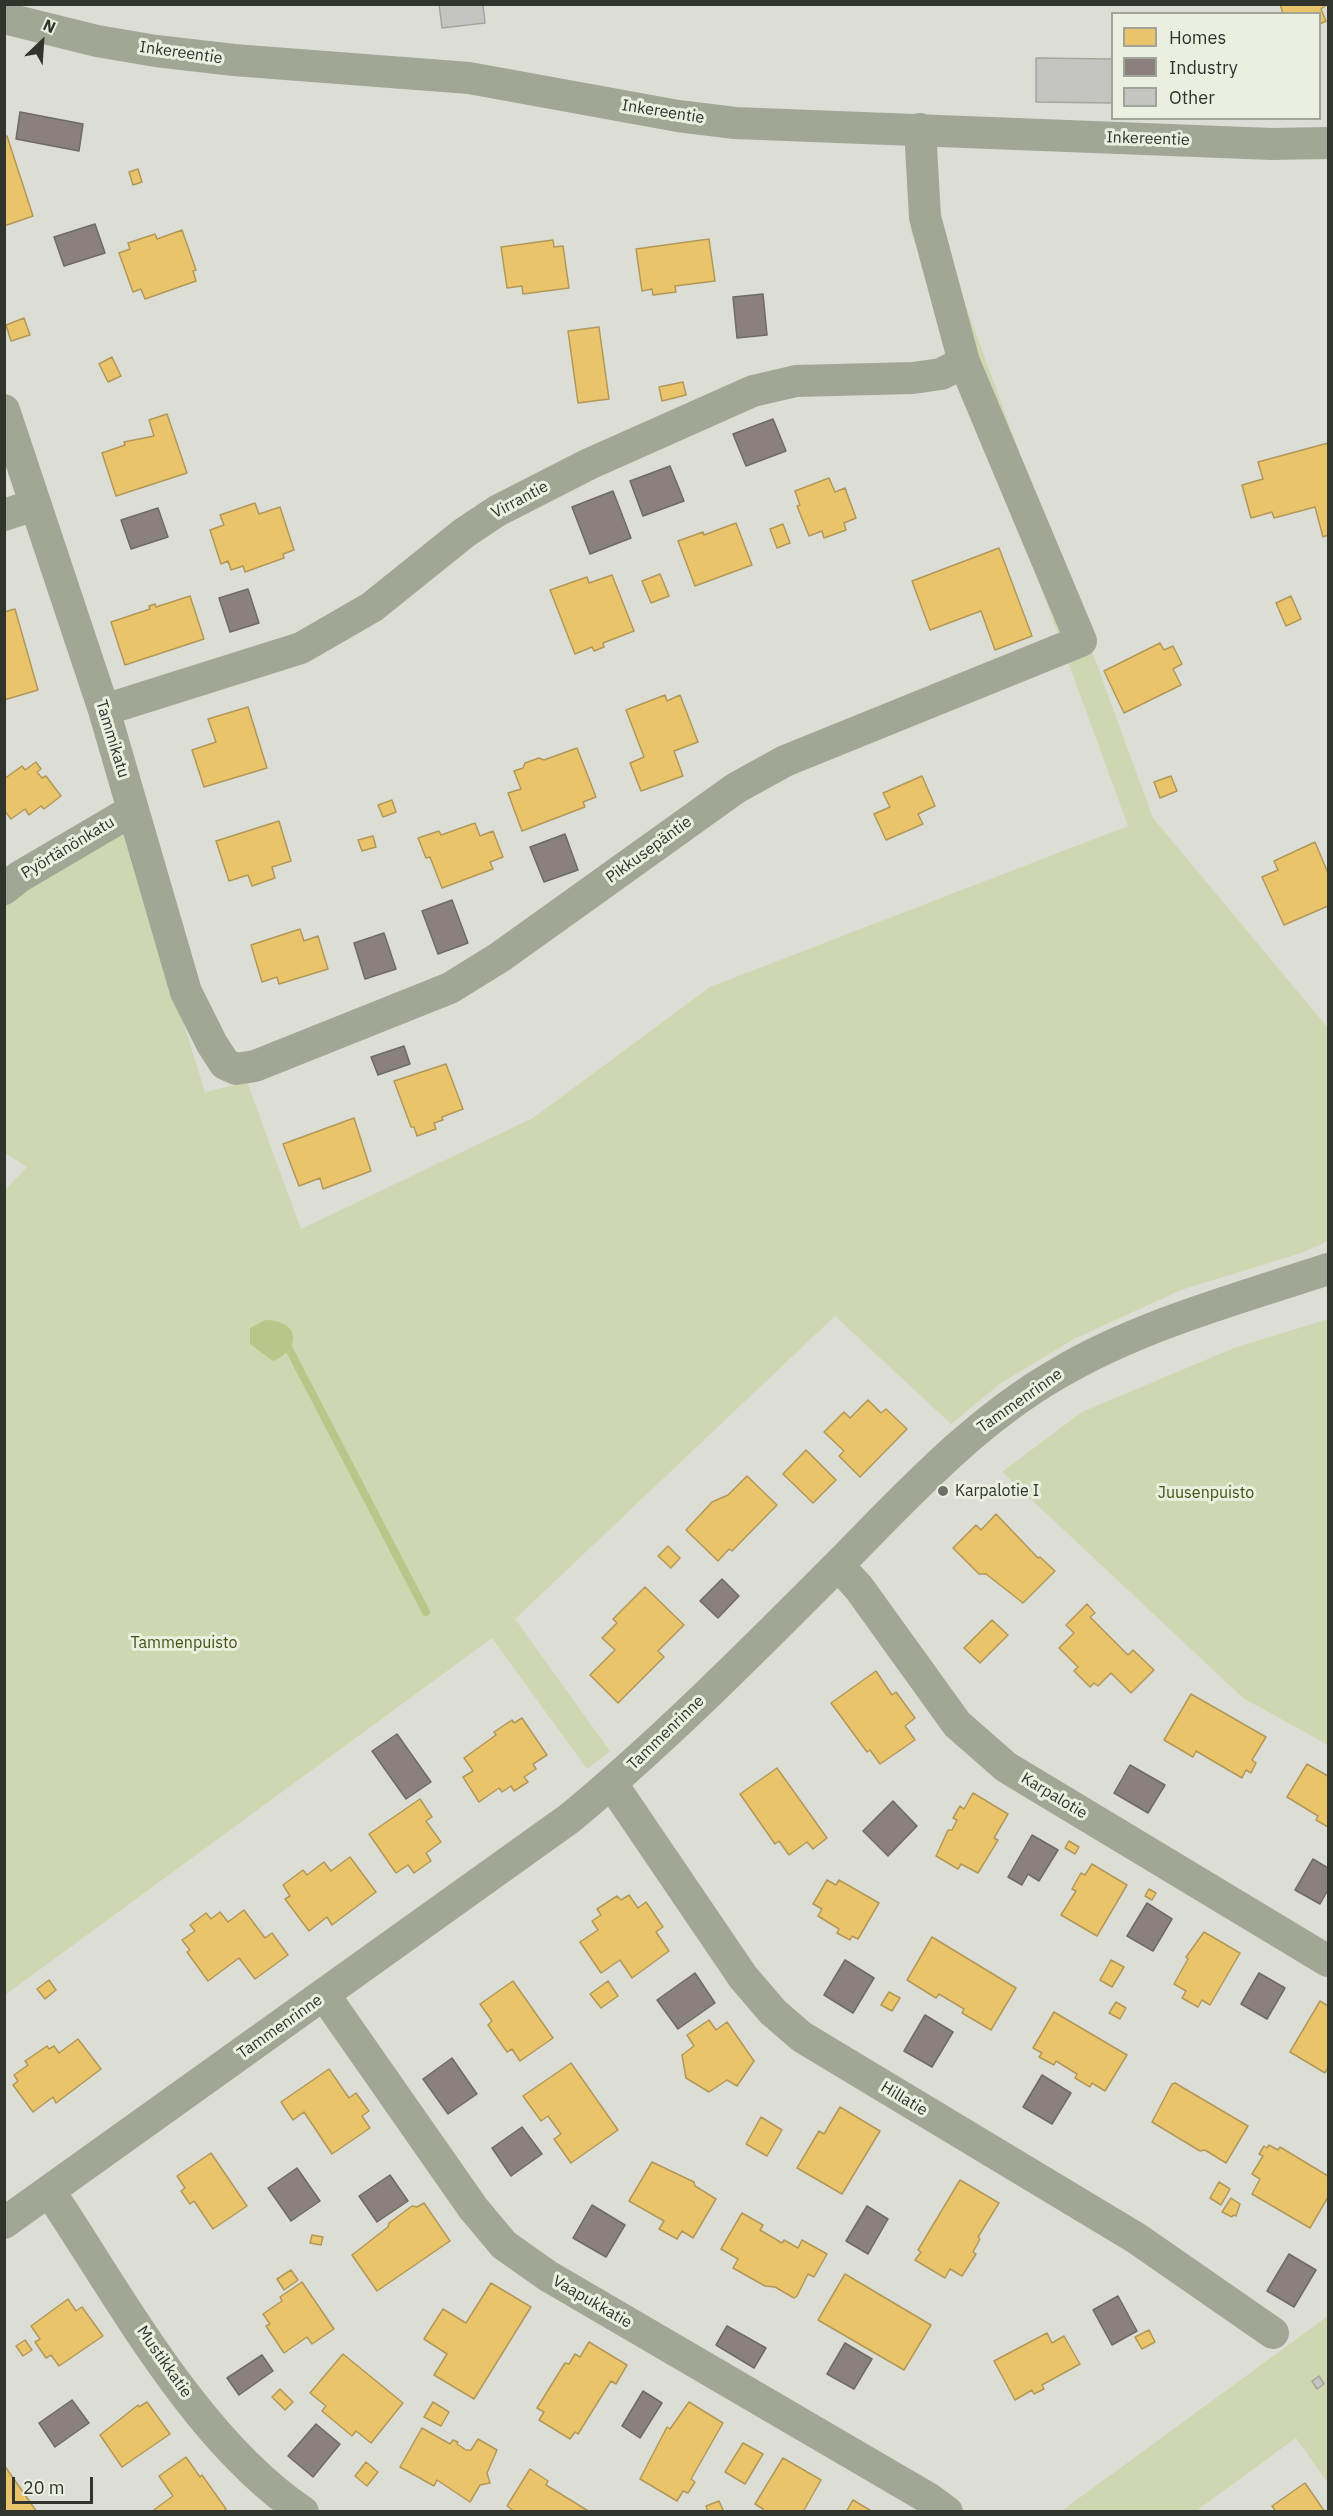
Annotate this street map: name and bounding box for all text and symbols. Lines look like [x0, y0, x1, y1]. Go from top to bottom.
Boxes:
north arrow [12, 12, 72, 72]
legend [1111, 12, 1321, 120]
text: N [40, 14, 59, 37]
text: Homes [1169, 26, 1226, 49]
street label: Inkereentie [138, 38, 224, 68]
text: Industry [1169, 56, 1238, 79]
text: Other [1169, 86, 1215, 109]
street label: Inkereentie [620, 96, 706, 128]
street label: Inkereentie [1106, 128, 1190, 150]
street label: Virrantie [488, 477, 552, 523]
street label: Tammikatu [91, 698, 133, 780]
street label: Pikkusepäntie [602, 812, 696, 888]
street label: Pyörtänönkatu [18, 813, 118, 883]
street label: Tammenrinne [974, 1365, 1066, 1437]
place label: Karpalotie I [955, 1481, 1039, 1501]
park label: Juusenpuisto [1158, 1483, 1254, 1503]
marker: Karpalotie I [936, 1484, 950, 1498]
park label: Tammenpuisto [131, 1633, 237, 1653]
street label: Tammenrinne [624, 1692, 708, 1774]
street label: Karpalotie [1017, 1769, 1091, 1823]
street label: Tammenrinne [234, 1991, 326, 2063]
street label: Hillatie [877, 2078, 931, 2120]
street label: Vaapukkatie [549, 2272, 635, 2332]
street label: Mustikkatie [132, 2322, 196, 2402]
scale bar [15, 2465, 96, 2503]
text: 20 m [23, 2476, 65, 2499]

